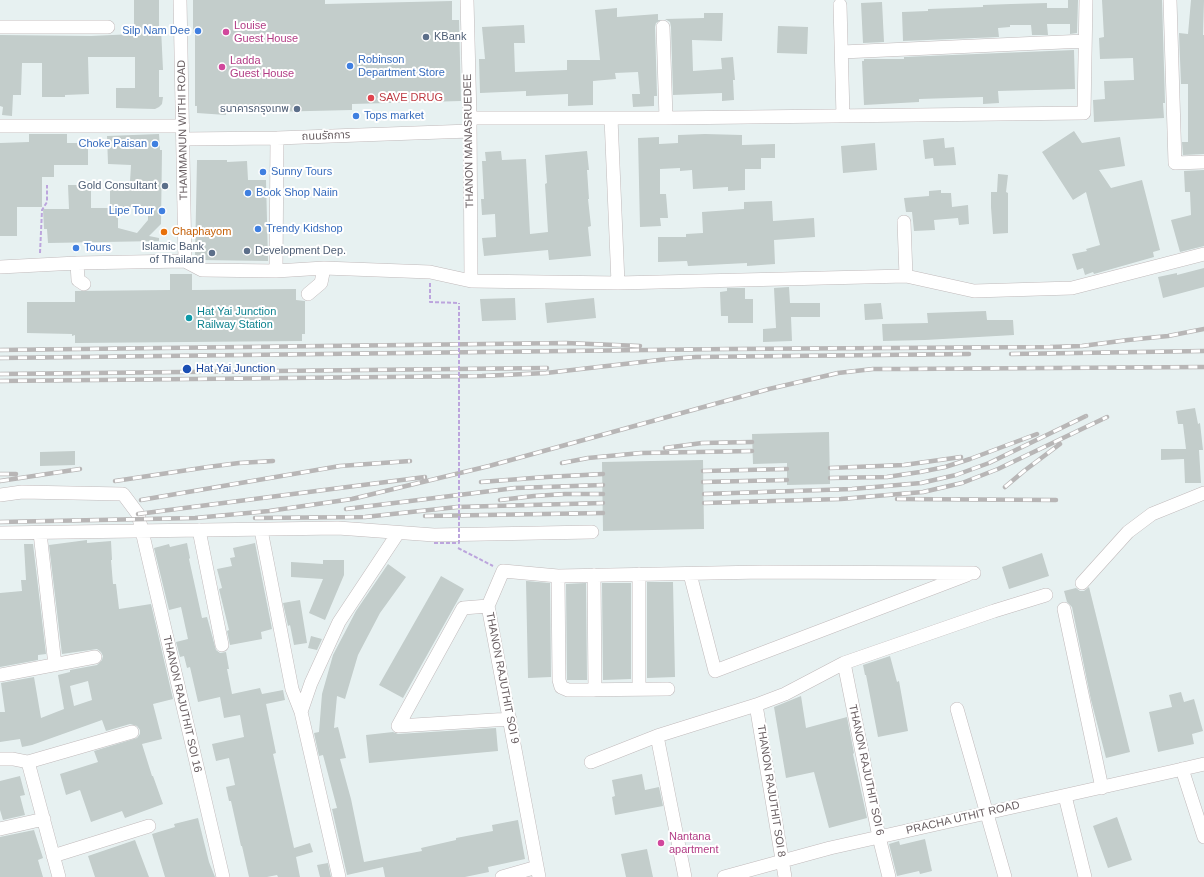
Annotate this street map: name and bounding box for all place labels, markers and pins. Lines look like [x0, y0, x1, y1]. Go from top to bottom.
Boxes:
place label: Louise Guest House [234, 19, 298, 45]
place label: Silp Nam Dee [122, 24, 190, 38]
marker: Silp Nam Dee [193, 26, 203, 36]
marker: Louise Guest House [221, 27, 231, 37]
place label: KBank [434, 30, 466, 44]
marker: KBank [421, 32, 431, 42]
place label: Robinson Department Store [358, 53, 445, 79]
place label: Ladda Guest House [230, 54, 294, 80]
marker: Robinson Department Store [345, 61, 355, 71]
marker: Ladda Guest House [217, 62, 227, 72]
place label: SAVE DRUG [379, 91, 443, 105]
marker: SAVE DRUG [366, 93, 376, 103]
place label: ธนาคารกรุงเทพ [220, 102, 289, 116]
marker: ธนาคารกรุงเทพ [292, 104, 302, 114]
place label: Tops market [364, 109, 424, 123]
marker: Tops market [351, 111, 361, 121]
place label: Choke Paisan [79, 137, 147, 151]
marker: Choke Paisan [150, 139, 160, 149]
place label: Sunny Tours [271, 165, 332, 179]
marker: Sunny Tours [258, 167, 268, 177]
place label: Gold Consultant [78, 179, 157, 193]
marker: Gold Consultant [160, 181, 170, 191]
place label: Book Shop Naiin [256, 186, 338, 200]
marker: Book Shop Naiin [243, 188, 253, 198]
place label: Lipe Tour [109, 204, 154, 218]
marker: Lipe Tour [157, 206, 167, 216]
place label: Trendy Kidshop [266, 222, 343, 236]
marker: Trendy Kidshop [253, 224, 263, 234]
place label: Chaphayom [172, 225, 231, 239]
marker: Chaphayom [159, 227, 169, 237]
place label: Islamic Bank of Thailand [142, 240, 204, 266]
place label: Tours [84, 241, 111, 255]
marker: Tours [71, 243, 81, 253]
place label: Development Dep. [255, 244, 346, 258]
marker: Development Dep. [242, 246, 252, 256]
marker: Islamic Bank of Thailand [207, 248, 217, 258]
place label: Hat Yai Junction Railway Station [197, 305, 276, 331]
marker: Hat Yai Junction Railway Station [184, 313, 194, 323]
place label: Hat Yai Junction [196, 362, 275, 376]
marker: Hat Yai Junction [181, 363, 193, 375]
place label: Nantana apartment [669, 830, 719, 856]
marker: Nantana apartment [656, 838, 666, 848]

